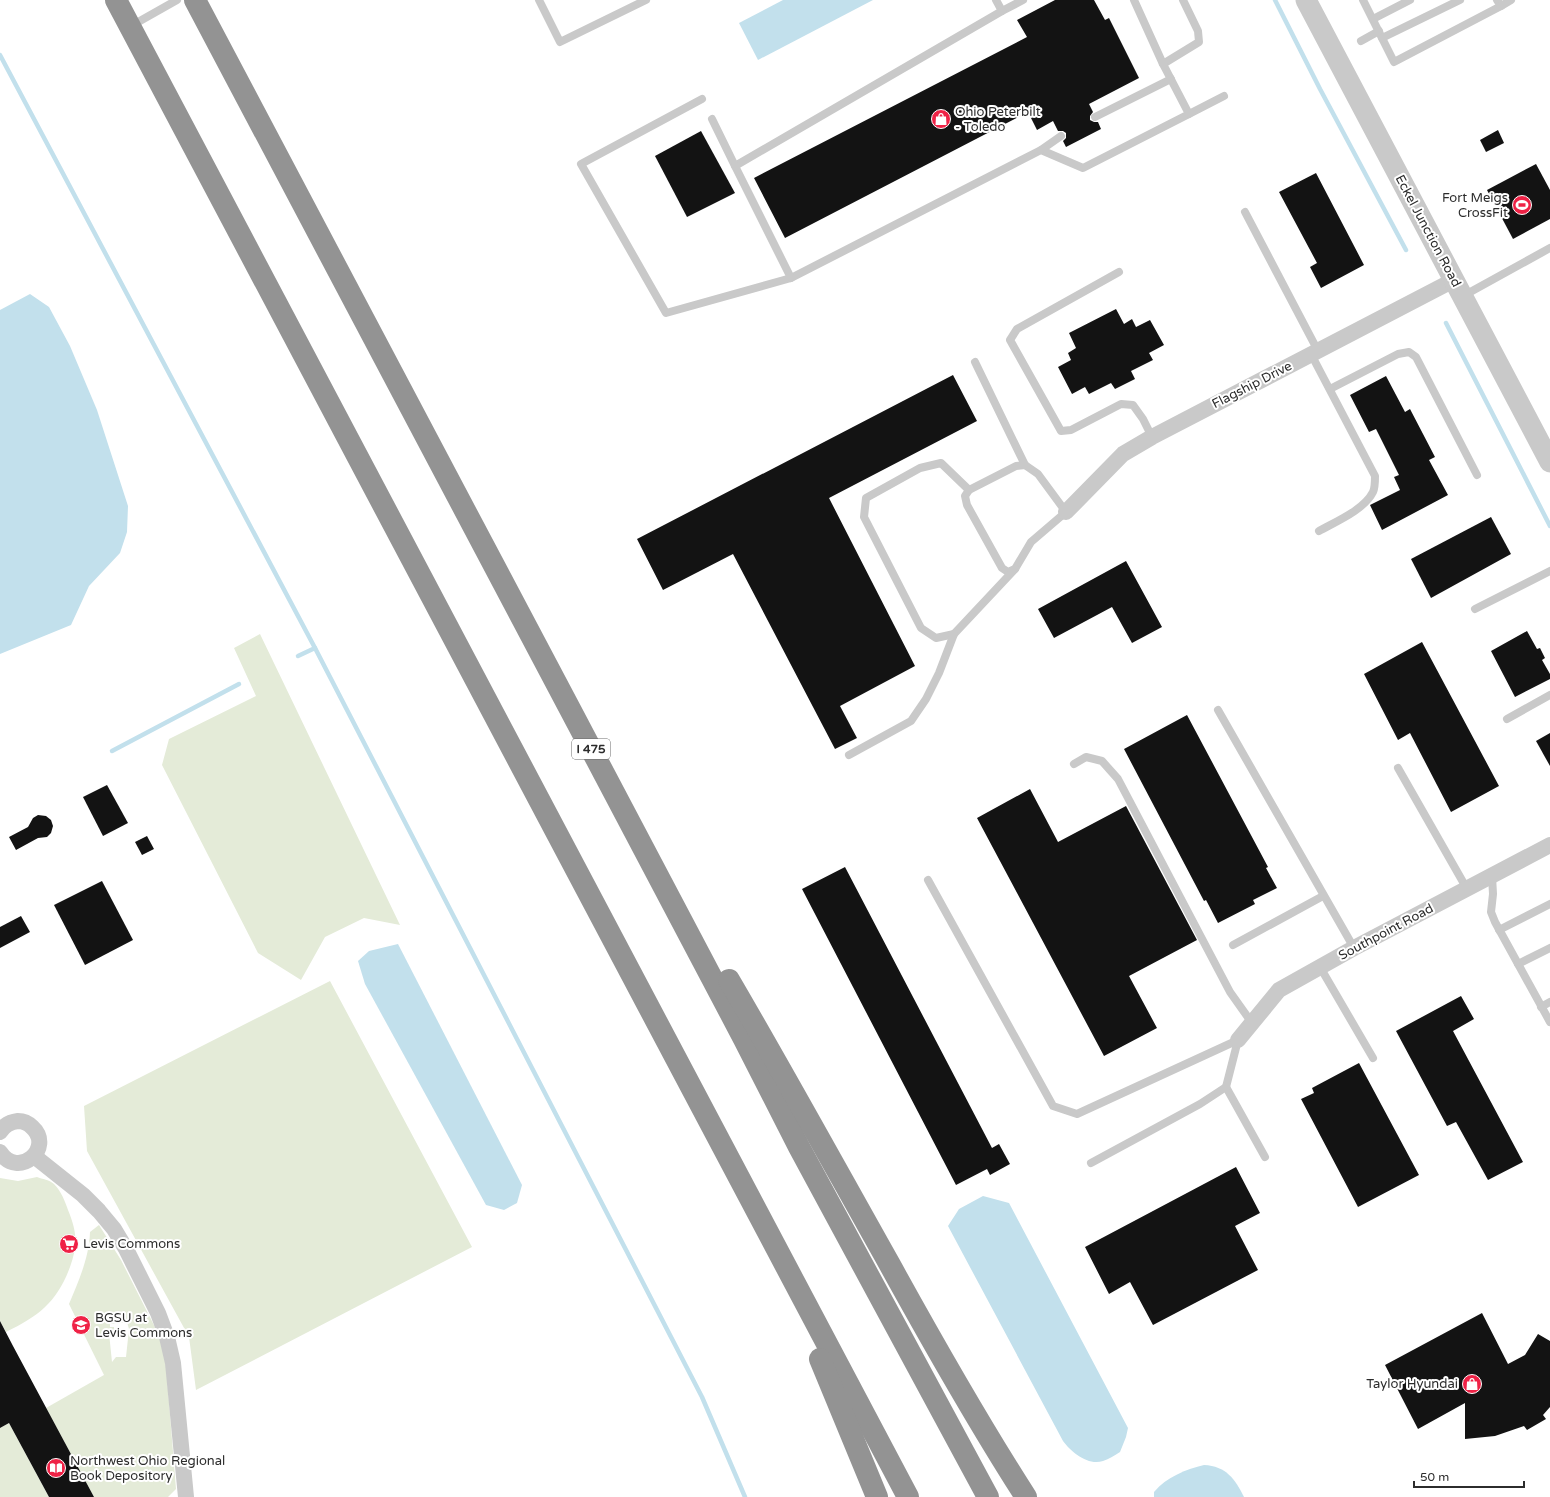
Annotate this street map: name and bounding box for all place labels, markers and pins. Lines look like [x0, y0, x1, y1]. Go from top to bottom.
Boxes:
place label: Ohio Peterbilt - Toledo [955, 104, 1041, 135]
shop icon: Ohio Peterbilt - Toledo [930, 108, 952, 130]
place label: Fort Meigs CrossFit [1442, 190, 1508, 221]
sports icon: Fort Meigs CrossFit [1511, 194, 1533, 216]
supermarket icon: Levis Commons [58, 1233, 80, 1255]
place label: Levis Commons [83, 1236, 180, 1252]
place label: BGSU at Levis Commons [95, 1310, 192, 1341]
school or university icon: BGSU at Levis Commons [70, 1314, 92, 1336]
shop icon: Taylor Hyundai [1461, 1373, 1483, 1395]
place label: Taylor Hyundai [1366, 1376, 1458, 1392]
place label: Northwest Ohio Regional Book Depository [70, 1453, 225, 1484]
library icon: Northwest Ohio Regional Book Depository [45, 1457, 67, 1479]

